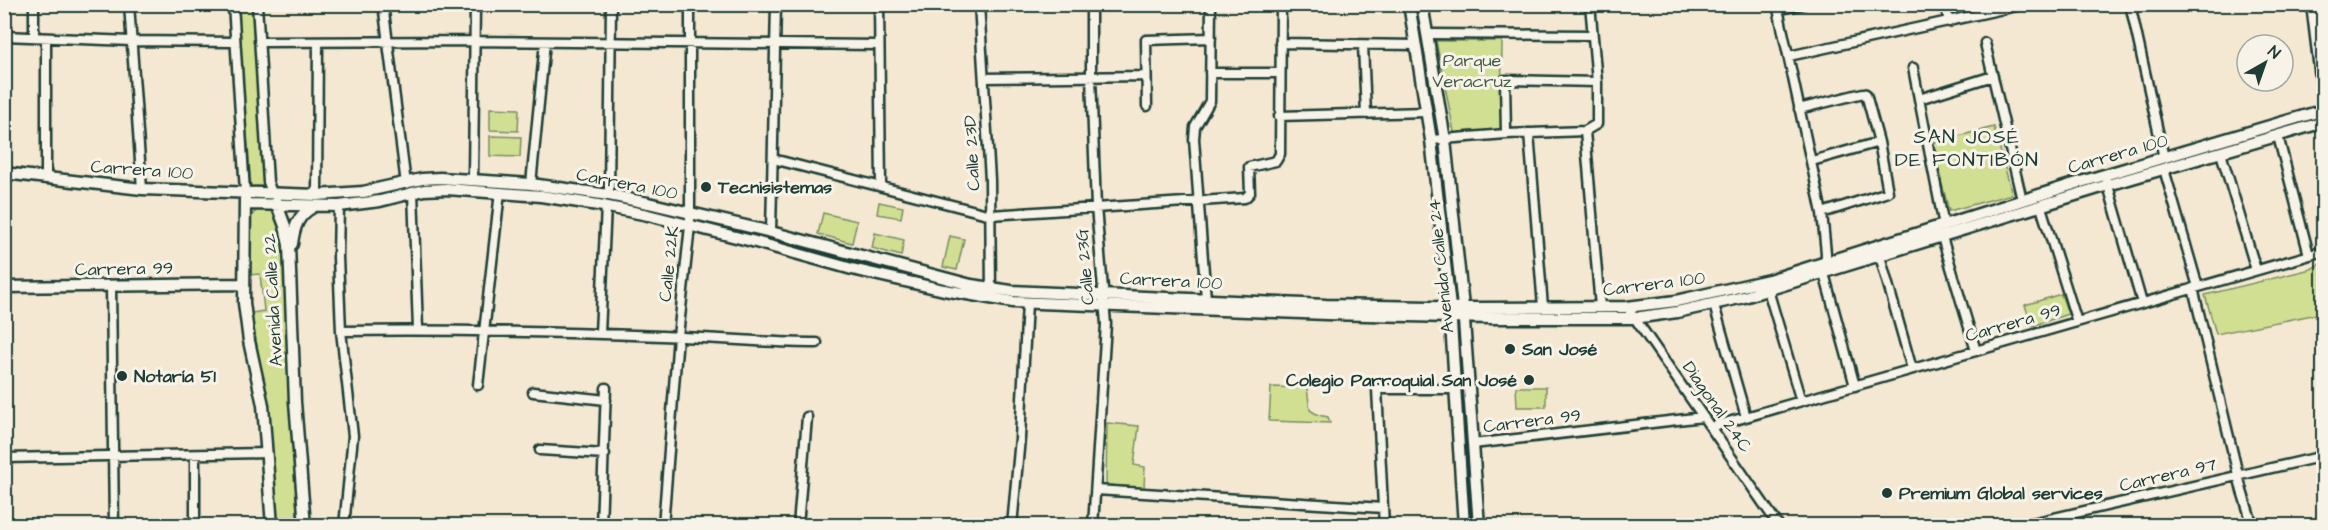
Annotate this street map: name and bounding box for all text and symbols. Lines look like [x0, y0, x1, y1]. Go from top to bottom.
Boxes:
north arrow [2235, 33, 2295, 93]
text: N [2263, 41, 2285, 64]
park label: Parque Veracruz [1432, 48, 1512, 94]
street label: Calle 23D [958, 114, 986, 191]
district label: SAN JOSÉ DE FONTIBÓN [1895, 123, 2039, 174]
street label: Carrera 100 [2065, 128, 2171, 180]
street label: Carrera 100 [90, 154, 194, 186]
street label: Carrera 100 [574, 162, 680, 206]
place label: Tecnisistemas [717, 175, 832, 200]
marker: Tecnisistemas [699, 180, 713, 194]
street label: Avenida Calle 24 [1422, 198, 1460, 334]
street label: Calle 22K [653, 225, 685, 303]
street label: Calle 23G [1069, 227, 1101, 306]
street label: Avenida Calle 22 [257, 232, 289, 367]
street label: Carrera 99 [75, 256, 173, 282]
street label: Carrera 100 [1601, 265, 1707, 303]
street label: Carrera 100 [1119, 266, 1223, 296]
street label: Carrera 99 [1962, 297, 2064, 349]
place label: San José [1521, 337, 1598, 362]
marker: San José [1503, 342, 1517, 356]
street label: Diagonal 24C [1675, 356, 1758, 459]
place label: Notaría 51 [134, 364, 217, 389]
place label: Colegio Parroquial San José [1286, 368, 1517, 394]
marker: Notaría 51 [115, 369, 129, 383]
marker: Colegio Parroquial San José [1522, 373, 1536, 387]
street label: Carrera 99 [1482, 403, 1582, 439]
street label: Carrera 97 [2117, 452, 2219, 498]
place label: Premium Global services [1899, 481, 2103, 506]
marker: Premium Global services [1880, 486, 1894, 500]

